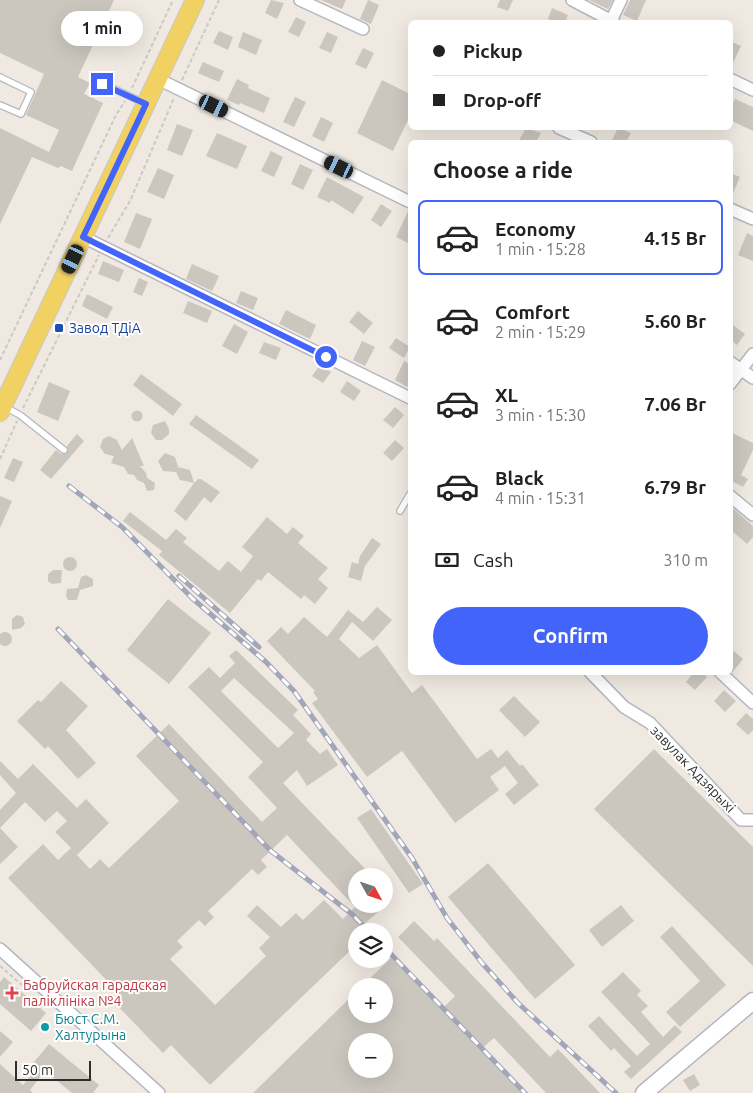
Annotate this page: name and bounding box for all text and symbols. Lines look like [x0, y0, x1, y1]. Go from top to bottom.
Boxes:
callout: 1 min [61, 12, 143, 46]
text: 1 min [82, 19, 122, 37]
text: Pickup [463, 40, 523, 62]
route end [91, 73, 113, 95]
text: Drop-off [463, 89, 541, 111]
car [197, 93, 230, 119]
car [322, 154, 355, 180]
text: Choose a ride [433, 157, 573, 182]
icon: car [435, 215, 480, 260]
text: Economy [495, 218, 576, 240]
text: 4.15 Br [644, 227, 706, 249]
text: 1 min · 15:28 [495, 240, 586, 258]
car [59, 242, 86, 276]
icon: car [435, 298, 480, 343]
text: Comfort [495, 301, 570, 323]
text: 5.60 Br [644, 310, 706, 332]
place label: Завод ТДіА [69, 320, 141, 336]
marker: Завод ТДіА [53, 322, 65, 334]
text: 2 min · 15:29 [495, 323, 586, 341]
route start [315, 346, 337, 368]
icon: car [435, 381, 480, 426]
text: XL [495, 384, 518, 406]
text: 7.06 Br [644, 393, 706, 415]
text: 3 min · 15:30 [495, 406, 586, 424]
icon: car [435, 464, 480, 509]
text: Black [495, 467, 544, 489]
text: 6.79 Br [644, 476, 706, 498]
text: 4 min · 15:31 [495, 489, 586, 507]
icon: cash [433, 546, 461, 574]
text: Cash [473, 549, 514, 571]
text: 310 m [663, 551, 708, 569]
button: Confirm [433, 607, 708, 665]
street label: завулак Адзярыхі [647, 722, 739, 816]
north arrow [348, 868, 392, 912]
map controls [348, 868, 393, 1078]
button: layers [348, 923, 393, 968]
place label: Бабруйская гарадская паліклініка №4 [23, 977, 167, 1009]
button: + [348, 978, 393, 1023]
marker: Бабруйская гарадская паліклініка №4 [5, 986, 19, 1000]
place label: Бюст С.М. Халтурына [55, 1011, 126, 1043]
marker: Бюст С.М. Халтурына [39, 1021, 51, 1033]
button: − [348, 1033, 393, 1078]
scale bar [15, 1058, 91, 1081]
text: 50 m [22, 1062, 53, 1078]

